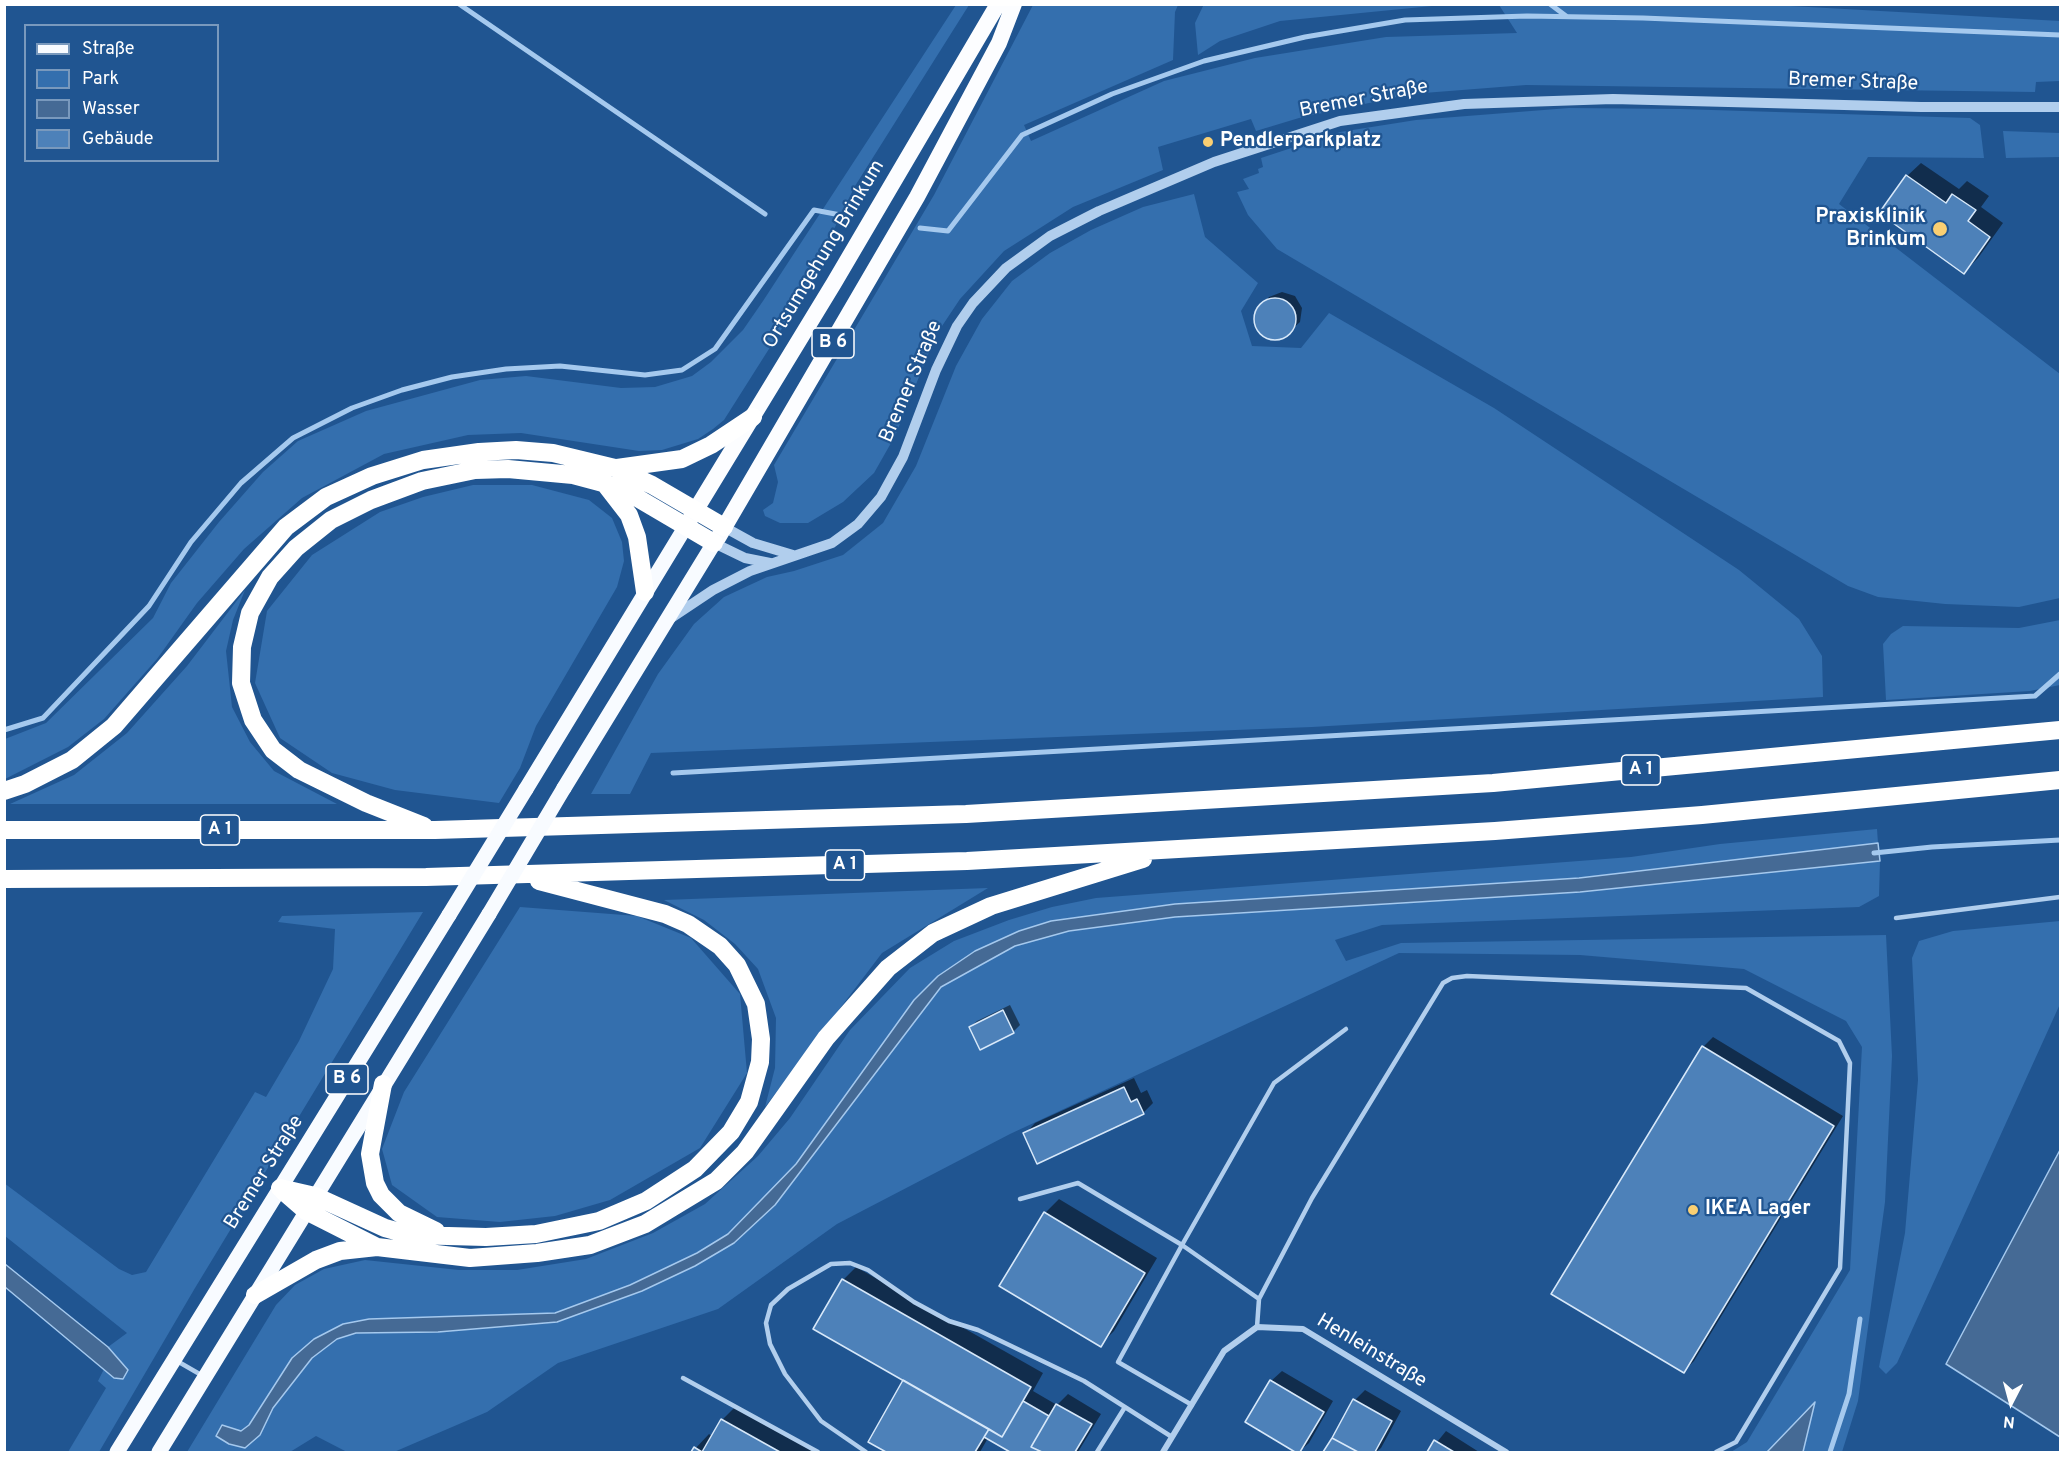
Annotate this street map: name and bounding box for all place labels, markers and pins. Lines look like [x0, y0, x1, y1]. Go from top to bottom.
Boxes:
place label: Pendlerparkplatz [1220, 130, 1381, 154]
marker: Pendlerparkplatz [1201, 135, 1215, 149]
place label: Praxisklinik Brinkum [1815, 206, 1926, 253]
marker: Praxisklinik Brinkum [1931, 220, 1949, 238]
place label: IKEA Lager [1705, 1198, 1810, 1222]
marker: IKEA Lager [1686, 1203, 1700, 1217]

